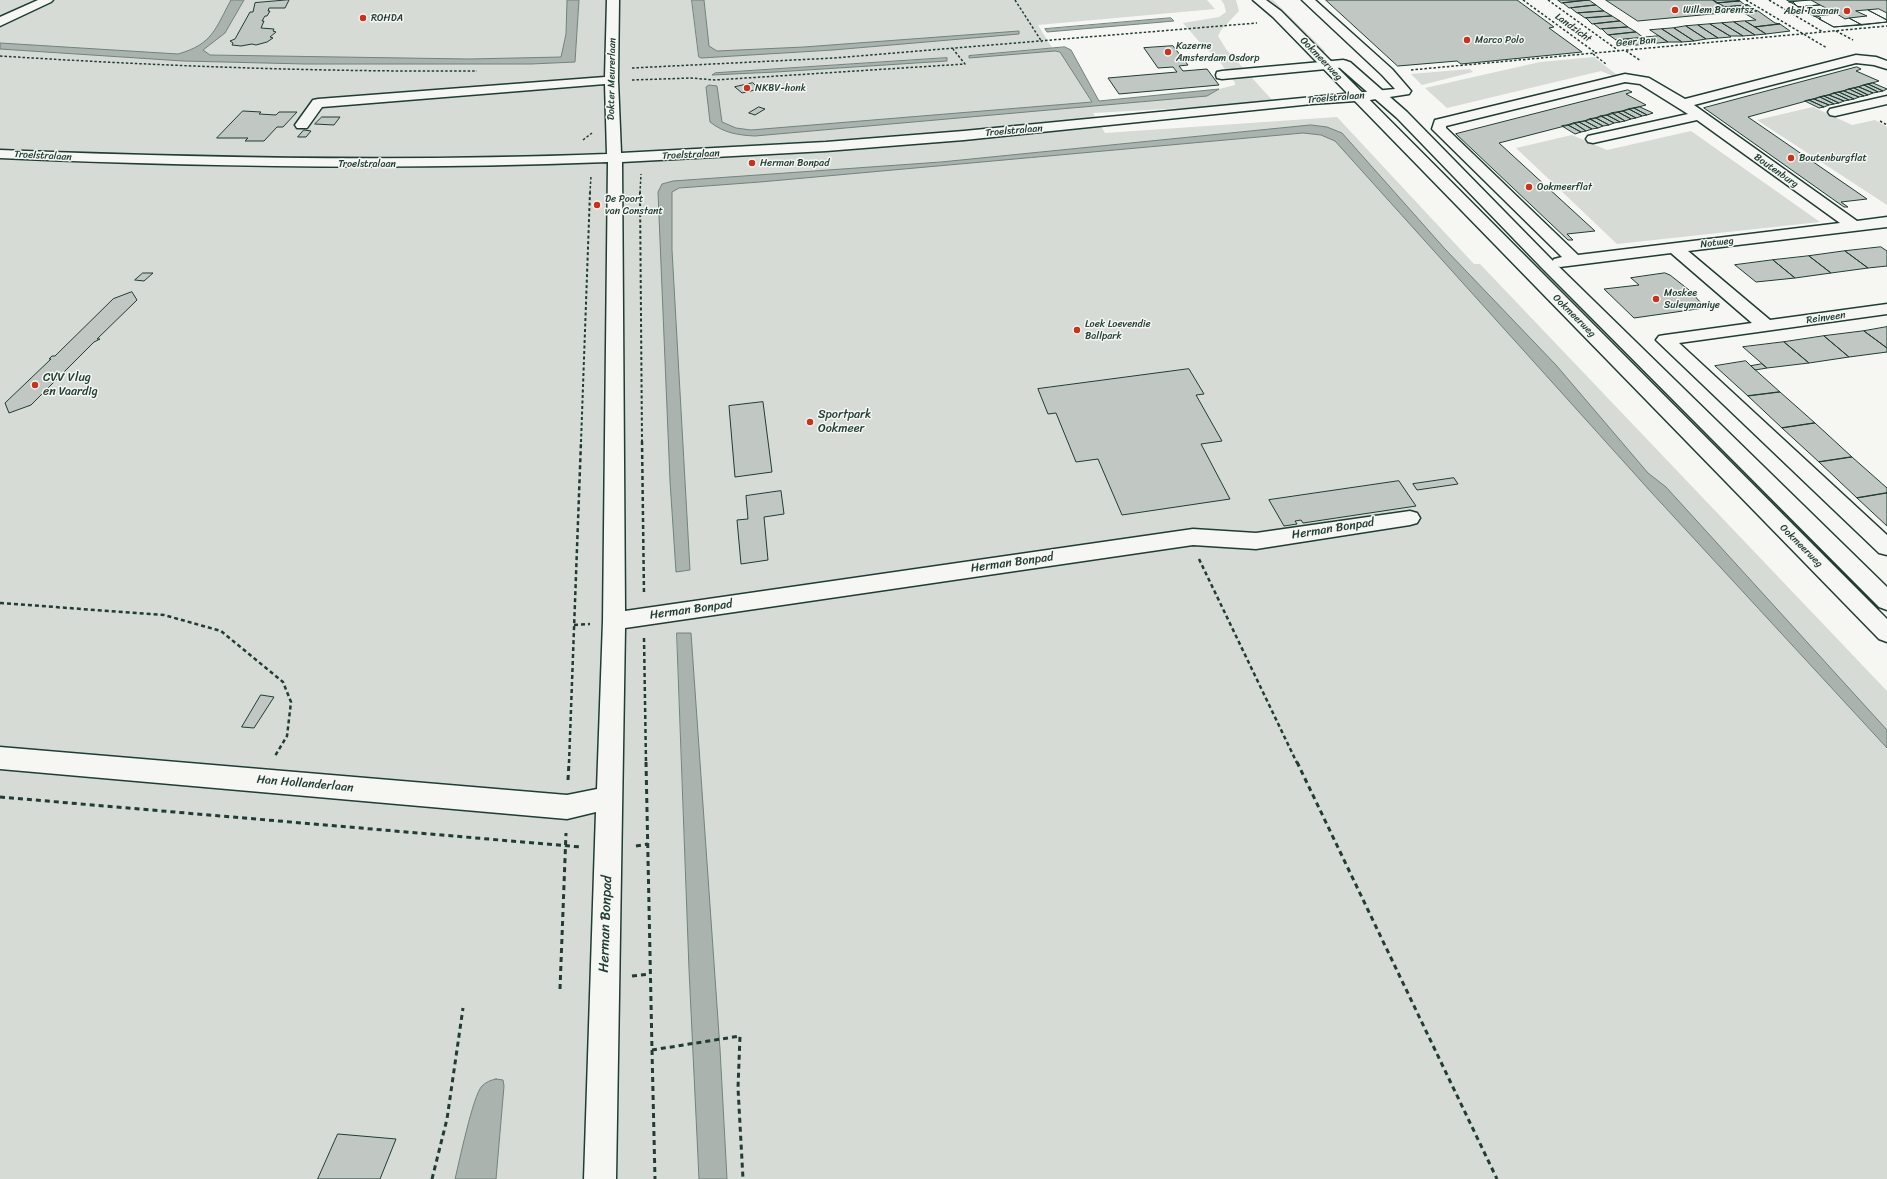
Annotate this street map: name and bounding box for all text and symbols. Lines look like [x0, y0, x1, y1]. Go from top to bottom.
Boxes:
place label: Willem Barentsz [1683, 4, 1754, 16]
marker: Willem Barentsz [1670, 5, 1680, 15]
place label: Abel Tasman [1784, 5, 1839, 17]
marker: Abel Tasman [1842, 6, 1852, 16]
street label: Landzicht [1552, 11, 1594, 45]
place label: ROHDA [371, 12, 403, 24]
marker: ROHDA [358, 13, 368, 23]
place label: Marco Polo [1475, 34, 1524, 46]
street label: Geer Ban [1616, 34, 1656, 50]
street label: Ookmeerweg [1297, 35, 1345, 83]
marker: Marco Polo [1462, 35, 1472, 45]
street label: Dokter Meurerlaan [605, 38, 619, 120]
place label: Kazerne Amsterdam Osdorp [1176, 40, 1259, 64]
marker: Kazerne Amsterdam Osdorp [1163, 47, 1173, 57]
place label: NKBV-honk [755, 82, 806, 94]
marker: NKBV-honk [742, 83, 752, 93]
street label: Troelstralaan [1307, 90, 1365, 106]
street label: Troelstralaan [985, 123, 1043, 139]
street label: Troelstralaan [662, 147, 720, 163]
street label: Troelstralaan [14, 148, 72, 164]
street label: Boutenburg [1752, 151, 1800, 191]
place label: Boutenburgflat [1799, 152, 1867, 164]
marker: Boutenburgflat [1786, 153, 1796, 163]
place label: Herman Bonpad [760, 157, 829, 169]
street label: Troelstralaan [338, 158, 396, 170]
marker: Herman Bonpad [747, 158, 757, 168]
place label: Ookmeerflat [1537, 181, 1592, 193]
marker: Ookmeerflat [1524, 182, 1534, 192]
place label: De Poort van Constant [605, 193, 663, 216]
marker: De Poort van Constant [592, 200, 602, 210]
street label: Notweg [1700, 235, 1734, 251]
place label: Moskee Suleymaniye [1664, 287, 1720, 310]
street label: Ookmeerweg [1550, 292, 1598, 340]
marker: Moskee Suleymaniye [1651, 294, 1661, 304]
street label: Reinveen [1806, 309, 1846, 327]
place label: Loek Loevendie Ballpark [1085, 318, 1151, 342]
marker: Loek Loevendie Ballpark [1072, 325, 1082, 335]
place label: CVV Vlug en Vaardig [43, 371, 98, 399]
marker: CVV Vlug en Vaardig [30, 380, 40, 390]
place label: Sportpark Ookmeer [818, 408, 871, 436]
marker: Sportpark Ookmeer [805, 417, 815, 427]
street label: Herman Bonpad [1291, 515, 1375, 543]
street label: Ookmeerweg [1777, 522, 1825, 570]
street label: Herman Bonpad [970, 550, 1054, 576]
street label: Herman Bonpad [649, 597, 733, 623]
street label: Han Hollanderlaan [256, 773, 354, 795]
street label: Herman Bonpad [596, 875, 616, 973]

